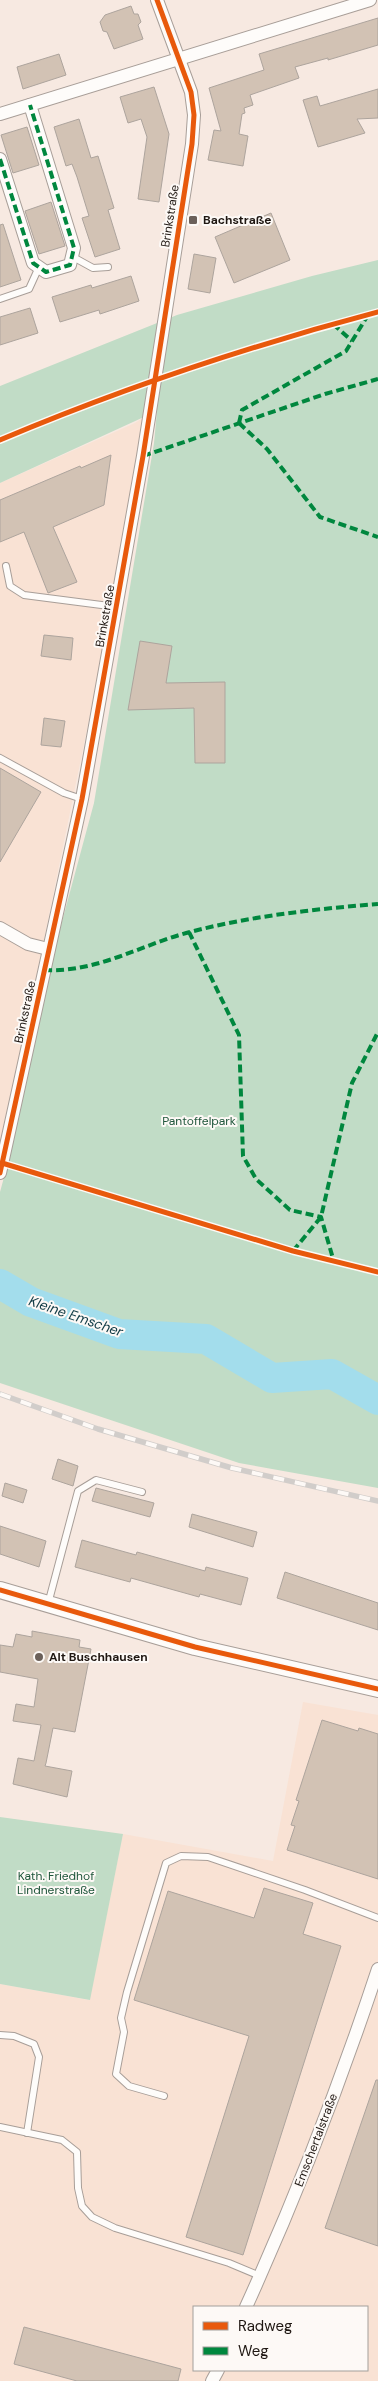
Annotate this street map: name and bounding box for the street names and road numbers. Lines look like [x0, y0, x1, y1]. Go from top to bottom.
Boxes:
street label: Brinkstraße [157, 183, 183, 248]
street label: Brinkstraße [92, 583, 118, 648]
street label: Brinkstraße [11, 979, 39, 1045]
street label: Emschertalstraße [291, 2091, 341, 2189]

